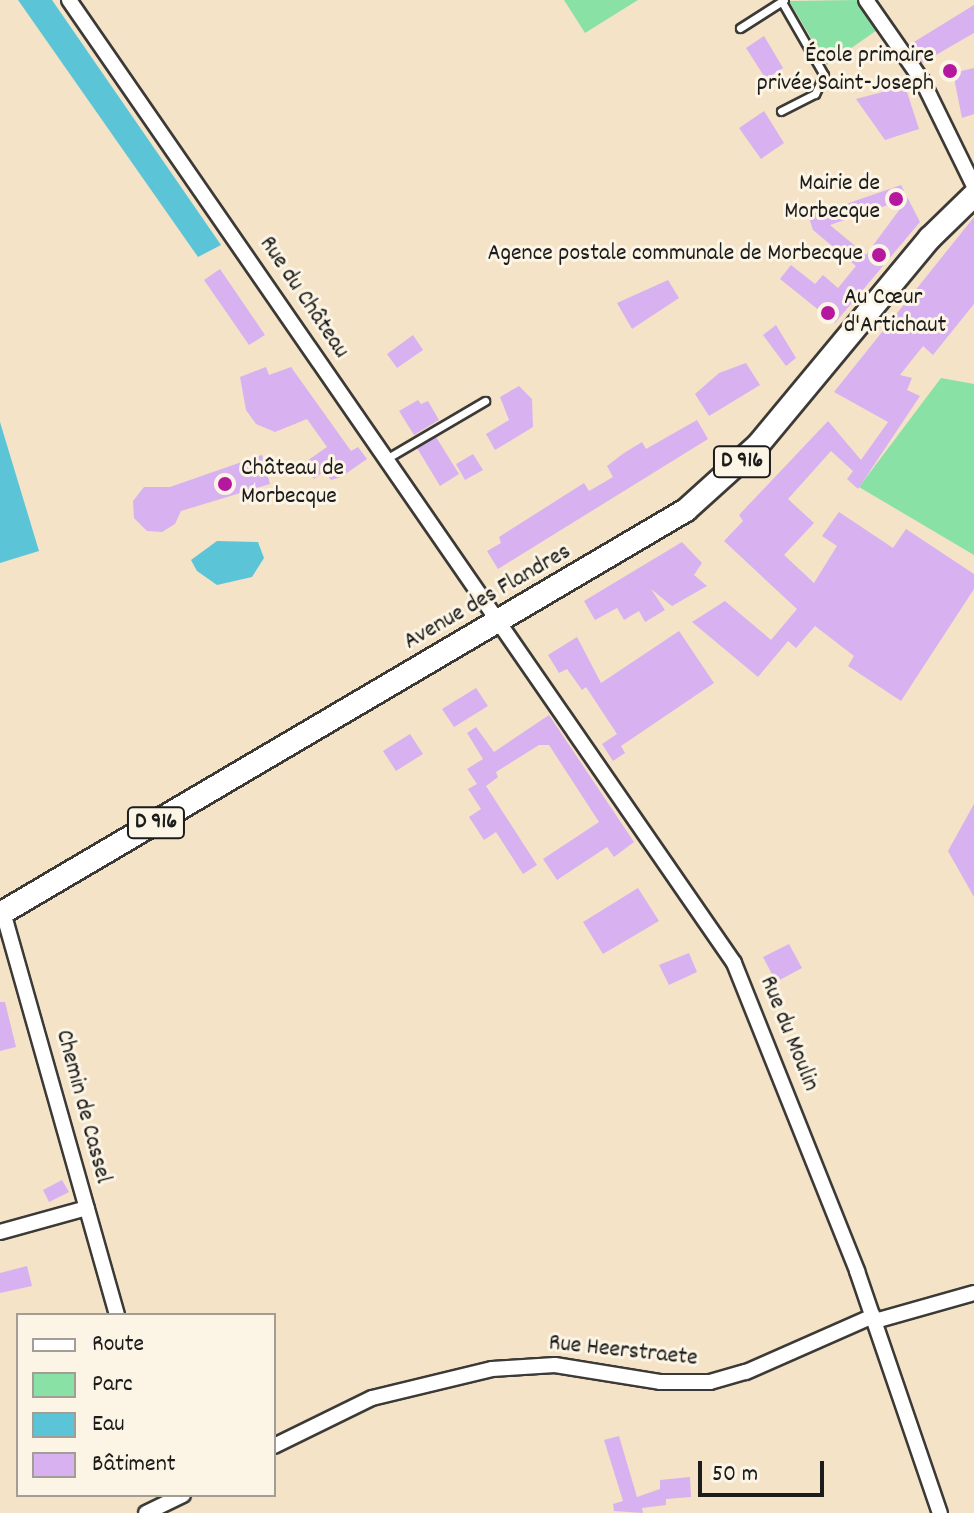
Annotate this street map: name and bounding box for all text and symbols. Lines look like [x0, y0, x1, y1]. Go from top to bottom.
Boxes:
place label: École primaire privée Saint-Joseph [757, 43, 934, 99]
marker: École primaire privée Saint-Joseph [941, 62, 959, 80]
place label: Mairie de Morbecque [784, 171, 880, 227]
marker: Mairie de Morbecque [887, 190, 905, 208]
street label: Rue du Château [252, 231, 354, 365]
place label: Agence postale communale de Morbecque [487, 241, 863, 269]
marker: Agence postale communale de Morbecque [870, 246, 888, 264]
place label: Au Cœur d'Artichaut [844, 285, 946, 341]
marker: Au Cœur d'Artichaut [819, 304, 837, 322]
road number: D 916 [712, 444, 772, 480]
place label: Château de Morbecque [241, 456, 344, 512]
marker: Château de Morbecque [216, 475, 234, 493]
street label: Avenue des Flandres [399, 538, 577, 658]
road number: D 916 [126, 805, 186, 841]
street label: Rue du Moulin [752, 972, 824, 1096]
street label: Chemin de Cassel [48, 1027, 116, 1187]
legend [16, 1313, 276, 1497]
text: Route [92, 1328, 144, 1362]
street label: Rue Heerstraete [547, 1330, 699, 1374]
text: Parc [92, 1368, 133, 1402]
text: Eau [92, 1408, 125, 1442]
scale bar [702, 1445, 828, 1495]
text: Bâtiment [92, 1448, 176, 1482]
text: 50 m [712, 1458, 758, 1492]

